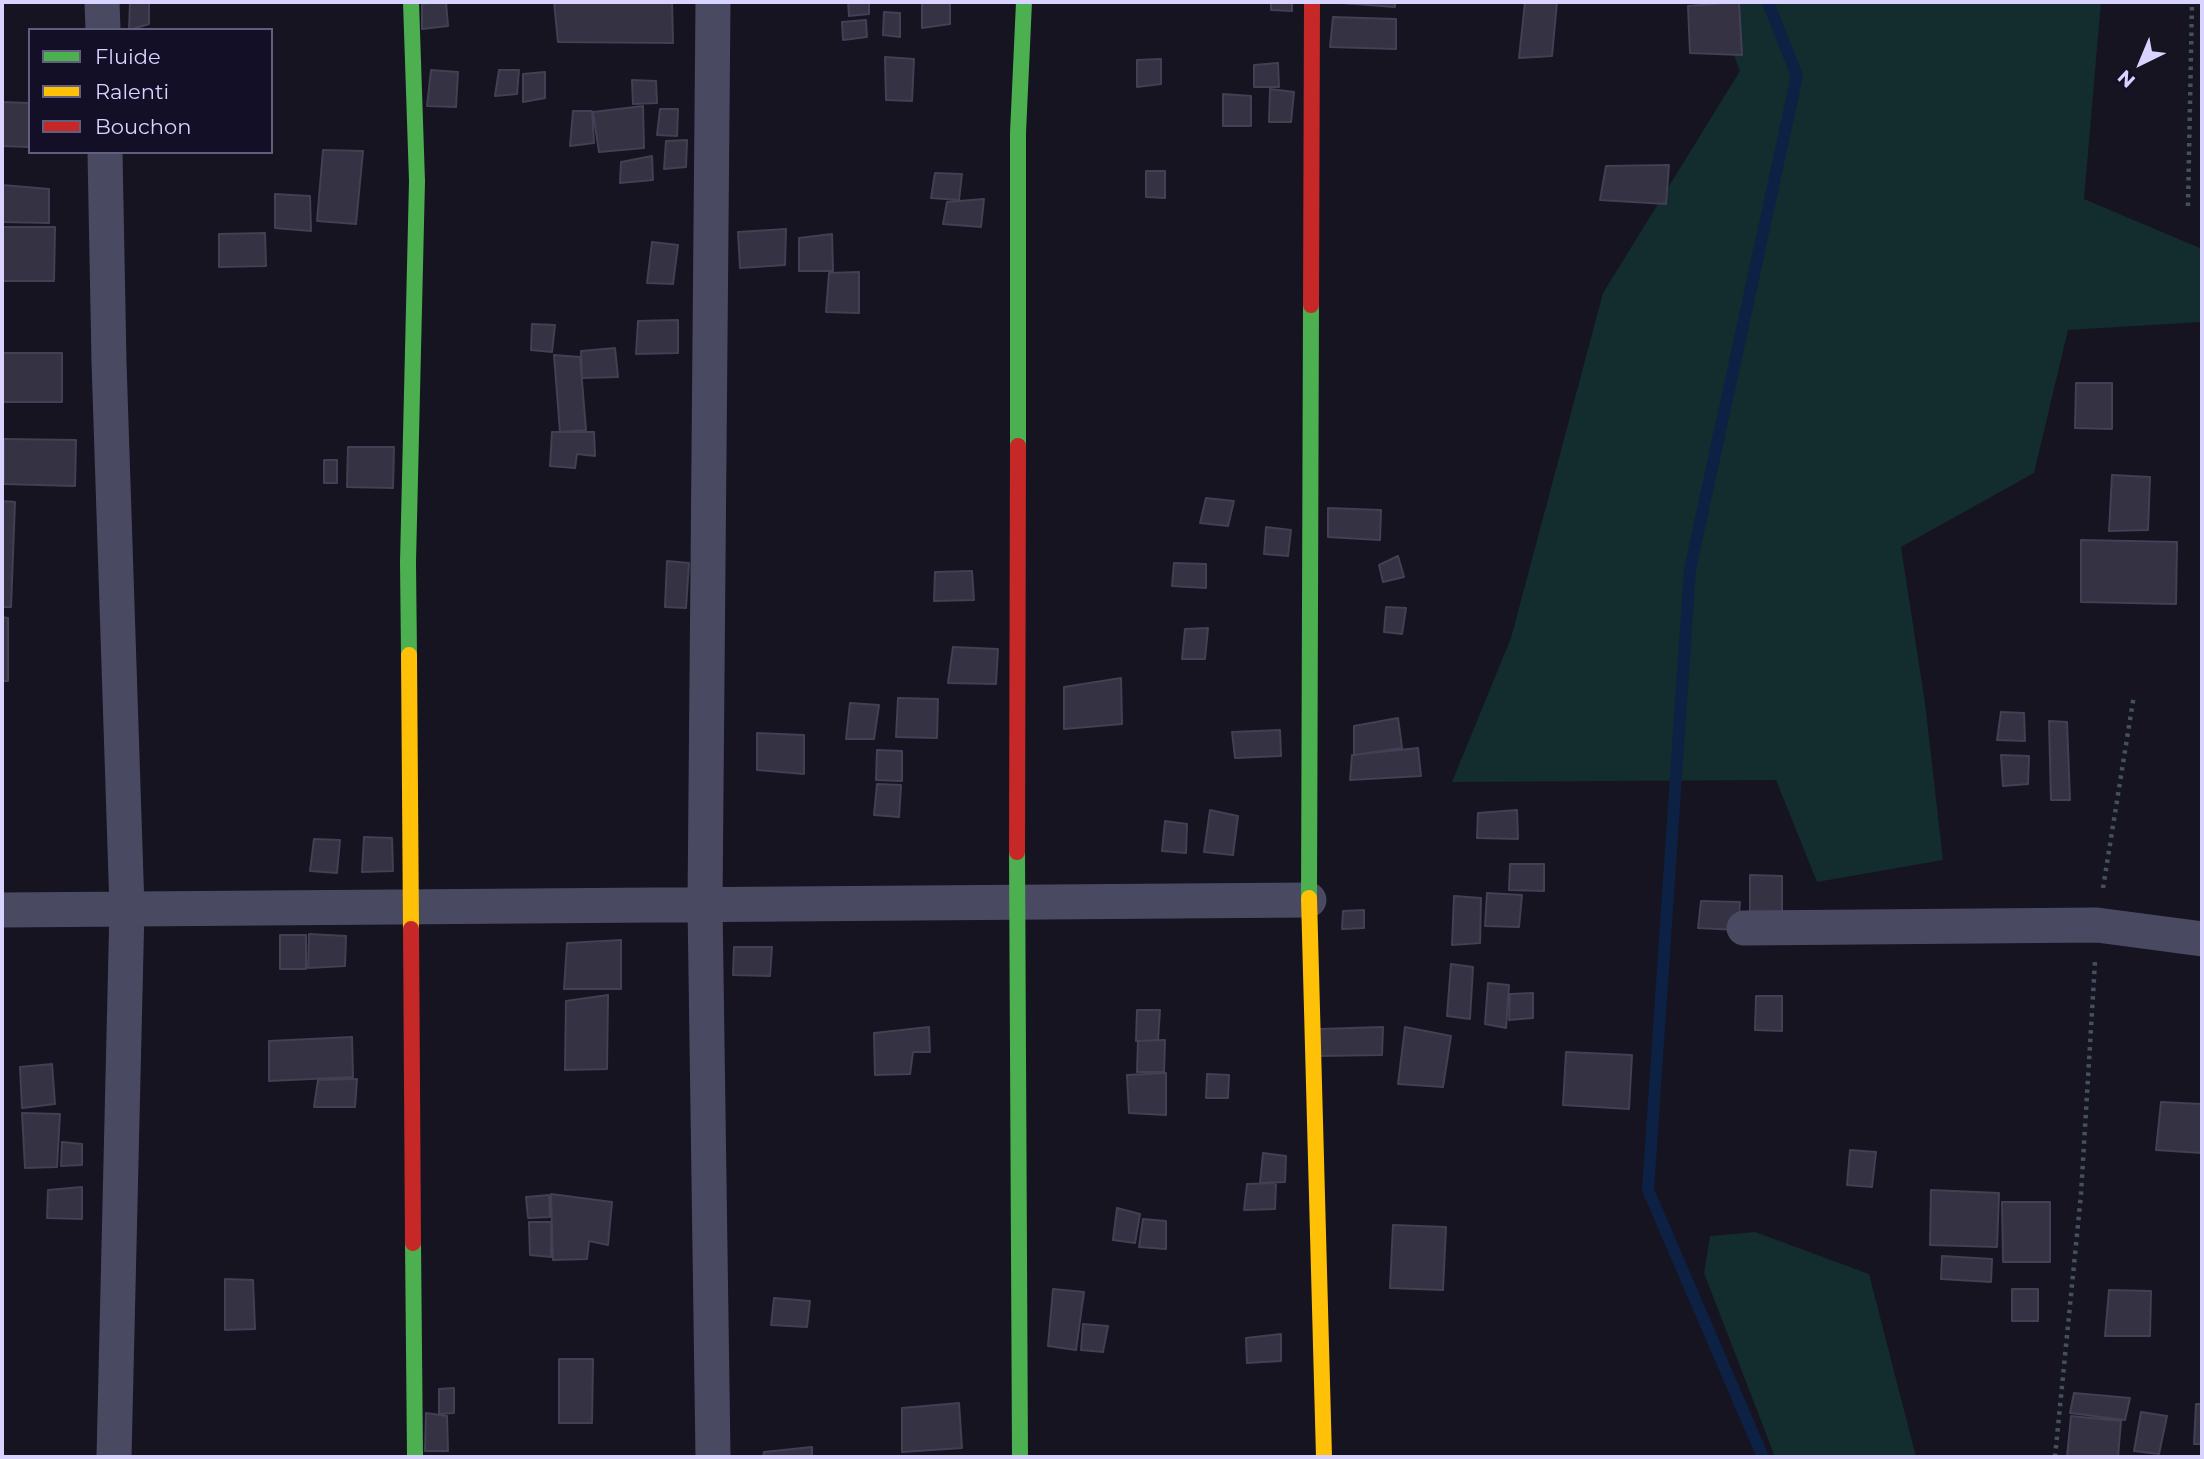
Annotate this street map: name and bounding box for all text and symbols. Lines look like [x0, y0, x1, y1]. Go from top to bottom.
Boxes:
legend [28, 28, 273, 154]
north arrow [2106, 28, 2176, 98]
text: Fluide [95, 44, 161, 69]
text: N [2113, 65, 2140, 92]
text: Ralenti [95, 79, 169, 104]
text: Bouchon [95, 114, 191, 139]

